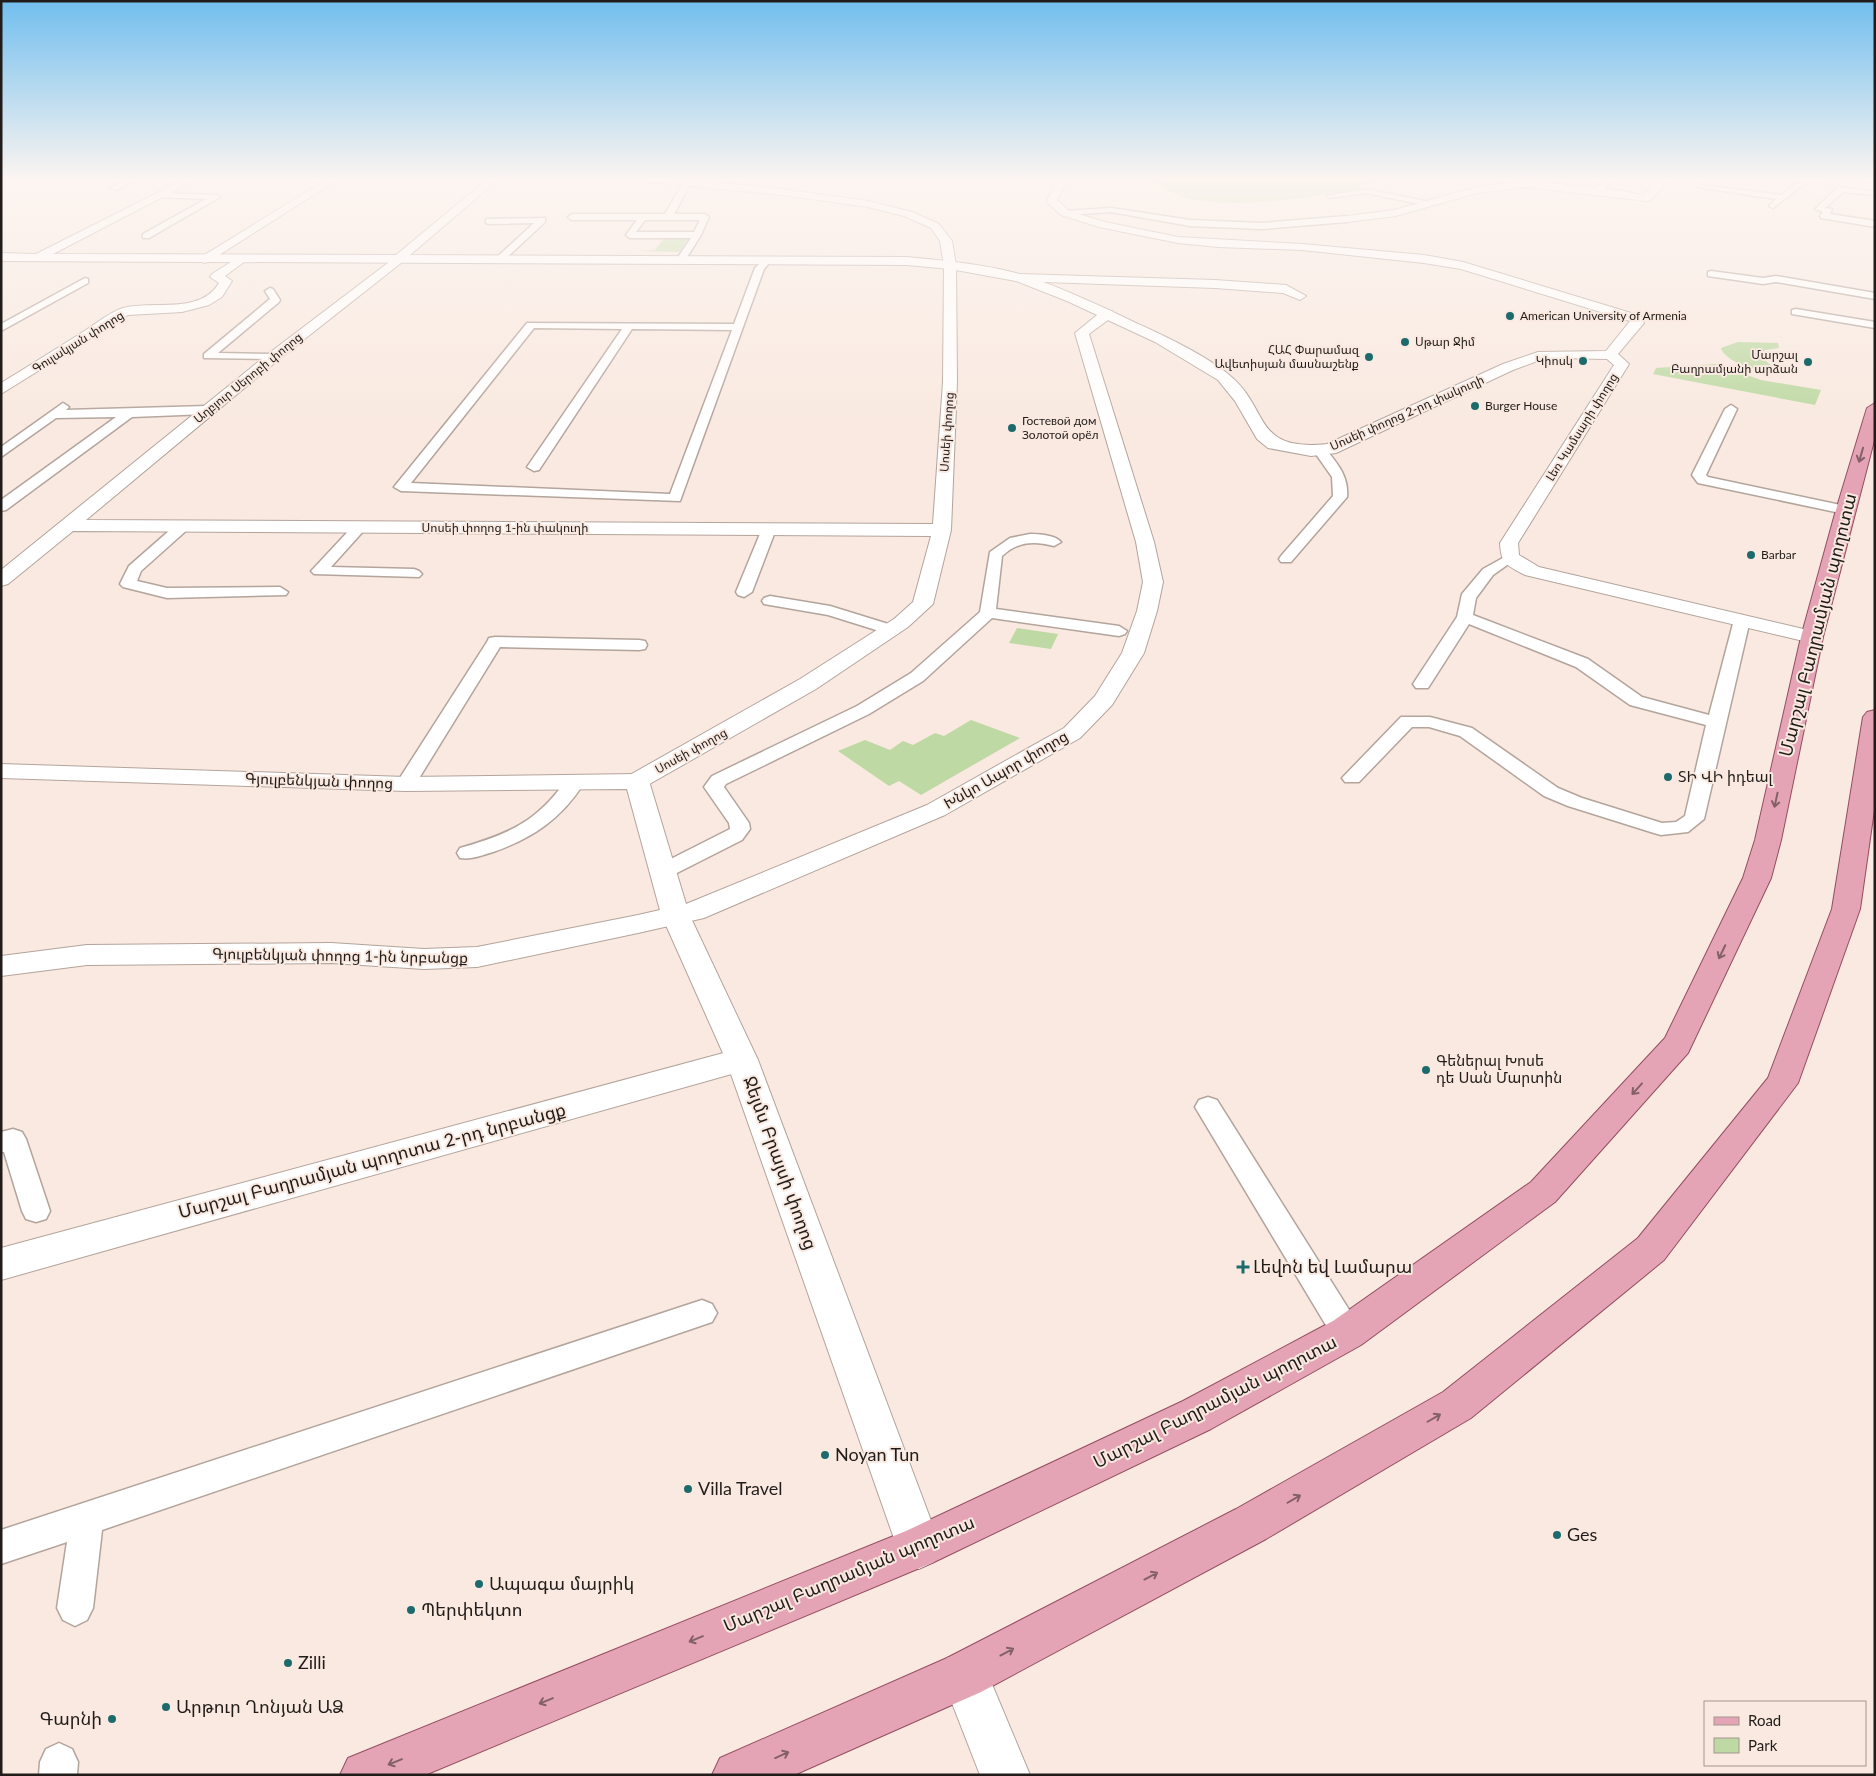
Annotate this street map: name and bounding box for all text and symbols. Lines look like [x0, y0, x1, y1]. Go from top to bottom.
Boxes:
street label: Գուլակյան փողոց [29, 307, 126, 376]
place label: American University of Armenia [1520, 308, 1687, 323]
marker: American University of Armenia [1504, 310, 1516, 322]
street label: Աղբյուր Սերոբի փողոց [190, 329, 305, 426]
place label: Սթար Ջիմ [1415, 334, 1475, 349]
marker: Սթար Ջիմ [1399, 336, 1411, 348]
place label: ՀԱՀ Փարամազ Ավետիսյան մասնաշենք [1215, 342, 1360, 371]
place label: Մարշալ Բաղրամյանի արձան [1671, 347, 1799, 376]
marker: ՀԱՀ Փարամազ Ավետիսյան մասնաշենք [1363, 351, 1375, 363]
place label: Կիոսկ [1536, 353, 1573, 368]
marker: Կիոսկ [1577, 355, 1589, 367]
marker: Մարշալ Բաղրամյանի արձան [1802, 356, 1814, 368]
street label: Լեռ Կամսարի փողոց [1542, 370, 1621, 484]
street label: Սոսեի փողոց 2-րդ փակուղի [1327, 372, 1486, 453]
street label: Սոսեի փողոց [936, 392, 957, 472]
place label: Burger House [1485, 398, 1557, 413]
marker: Burger House [1469, 400, 1481, 412]
place label: Гостевой дом Золотой орёл [1022, 413, 1099, 442]
marker: Гостевой дом Золотой орёл [1006, 422, 1018, 434]
one-way arrow [1856, 447, 1866, 463]
street label: Մարշալ Բաղրամյան պողոտա [1774, 491, 1860, 759]
street label: Սոսեի փողոց 1-ին փակուղի [422, 520, 588, 535]
place label: Barbar [1761, 547, 1797, 562]
marker: Barbar [1745, 549, 1757, 561]
street label: Սոսեի փողոց [652, 725, 729, 777]
street label: Խնկո Ապոր փողոց [940, 726, 1071, 813]
place label: ՏԻ ՎԻ իդեալ [1678, 767, 1773, 786]
street label: Գյուլբենկյան փողոց [245, 768, 394, 793]
marker: ՏԻ ՎԻ իդեալ [1662, 771, 1674, 783]
one-way arrow [1771, 791, 1781, 807]
street label: Գյուլբենկյան փողոց 1-ին նրբանցք [212, 944, 468, 967]
one-way arrow [1716, 944, 1726, 959]
place label: Գեներալ Խոսե դե Սան Մարտին [1436, 1051, 1562, 1087]
marker: Գեներալ Խոսե դե Սան Մարտին [1420, 1064, 1432, 1076]
street label: Ջեյմս Բրայսի փողոց [739, 1073, 823, 1253]
one-way arrow [1631, 1082, 1643, 1095]
street label: Մարշալ Բաղրամյան պողոտա 2-րդ նրբանցք [176, 1098, 568, 1222]
place label: Լեվոն եվ Լամարա [1253, 1255, 1412, 1277]
marker: Լեվոն եվ Լամարա [1237, 1261, 1249, 1273]
street label: Մարշալ Բաղրամյան պողոտա [1089, 1330, 1340, 1472]
one-way arrow [1427, 1413, 1442, 1423]
place label: Noyan Tun [835, 1443, 919, 1465]
marker: Noyan Tun [819, 1449, 831, 1461]
place label: Villa Travel [698, 1477, 783, 1499]
marker: Villa Travel [682, 1483, 694, 1495]
one-way arrow [1286, 1494, 1300, 1504]
street label: Մարշալ Բաղրամյան պողոտա [720, 1510, 977, 1636]
place label: Ges [1567, 1523, 1598, 1545]
marker: Ges [1551, 1529, 1563, 1541]
one-way arrow [1143, 1571, 1157, 1581]
place label: Ապագա մայրիկ [489, 1572, 634, 1594]
marker: Ապագա մայրիկ [473, 1578, 485, 1590]
place label: Պերփեկտո [421, 1598, 523, 1620]
marker: Պերփեկտո [405, 1604, 417, 1616]
one-way arrow [689, 1635, 704, 1644]
one-way arrow [999, 1647, 1014, 1657]
place label: Zilli [298, 1651, 326, 1673]
marker: Zilli [282, 1657, 294, 1669]
place label: Արթուր Ղոնյան ԱՁ [176, 1695, 344, 1717]
one-way arrow [539, 1696, 554, 1706]
marker: Արթուր Ղոնյան ԱՁ [160, 1701, 172, 1713]
legend [1704, 1701, 1866, 1766]
place label: Գարնի [40, 1707, 102, 1729]
text: Road [1748, 1711, 1781, 1729]
marker: Գարնի [106, 1713, 118, 1725]
text: Park [1748, 1736, 1778, 1754]
one-way arrow [774, 1750, 789, 1759]
one-way arrow [388, 1758, 403, 1768]

